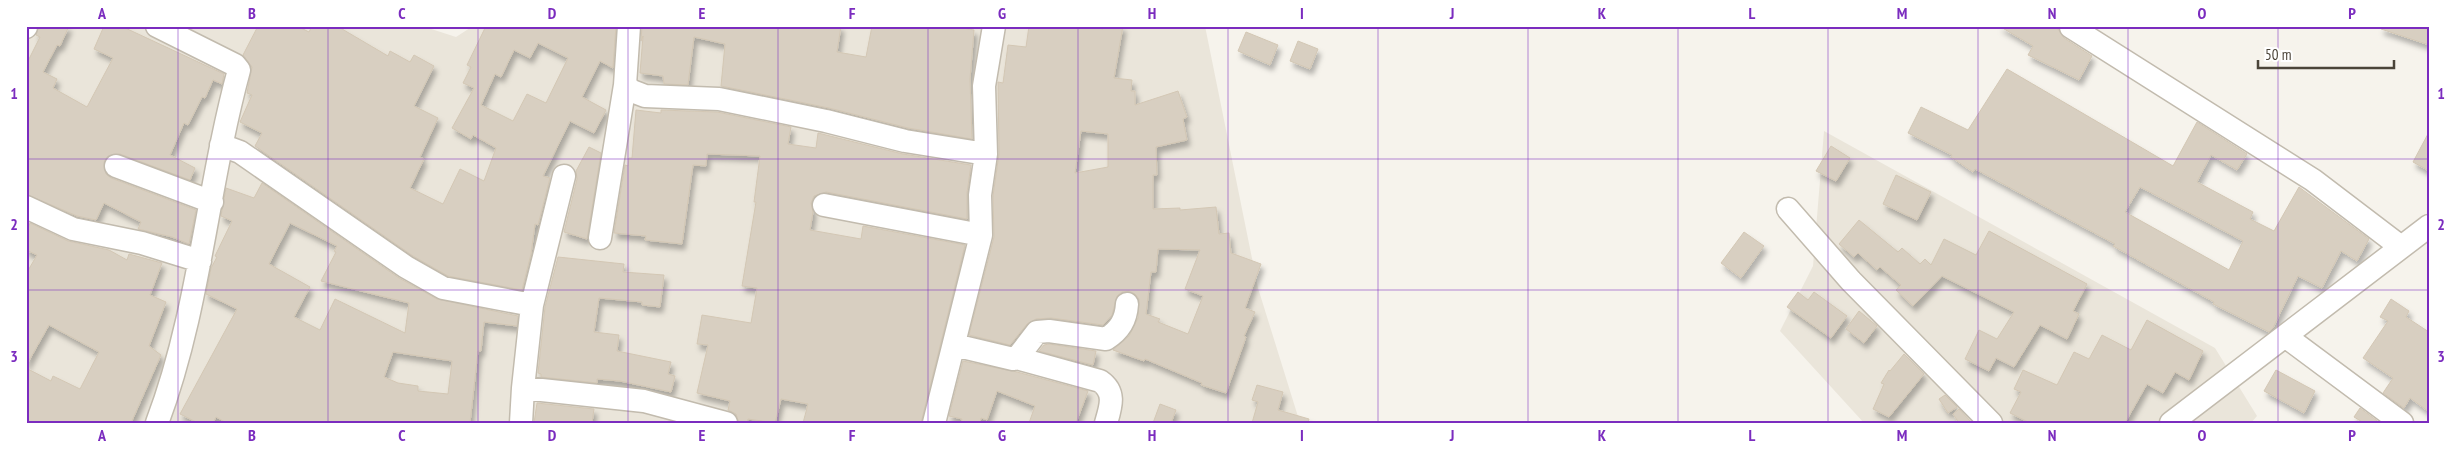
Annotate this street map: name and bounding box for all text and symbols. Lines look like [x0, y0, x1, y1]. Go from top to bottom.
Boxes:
text: A [97, 3, 107, 23]
text: B [248, 3, 256, 23]
text: C [398, 3, 406, 23]
text: D [548, 3, 557, 23]
text: E [699, 3, 706, 23]
text: F [849, 3, 856, 23]
text: G [998, 3, 1006, 23]
text: H [1148, 3, 1156, 23]
text: I [1300, 3, 1304, 23]
text: J [1449, 3, 1454, 23]
text: K [1598, 3, 1607, 23]
text: L [1749, 3, 1756, 23]
text: M [1897, 3, 1907, 23]
text: N [2048, 3, 2056, 23]
text: O [2198, 3, 2207, 23]
text: P [2348, 3, 2356, 23]
scale bar [2258, 38, 2394, 70]
text: 50 m [2265, 45, 2291, 64]
text: 1 [10, 83, 18, 103]
text: 1 [2437, 83, 2445, 103]
text: 2 [10, 214, 18, 234]
text: 2 [2437, 214, 2445, 234]
text: 3 [10, 346, 18, 366]
text: 3 [2437, 346, 2445, 366]
text: A [97, 425, 107, 445]
text: B [248, 425, 256, 445]
text: C [398, 425, 406, 445]
text: D [548, 425, 557, 445]
text: E [699, 425, 706, 445]
text: F [849, 425, 856, 445]
text: G [998, 425, 1006, 445]
text: H [1148, 425, 1156, 445]
text: I [1300, 425, 1304, 445]
text: J [1449, 425, 1454, 445]
text: K [1598, 425, 1607, 445]
text: L [1749, 425, 1756, 445]
text: M [1897, 425, 1907, 445]
text: N [2048, 425, 2056, 445]
text: O [2198, 425, 2207, 445]
text: P [2348, 425, 2356, 445]

